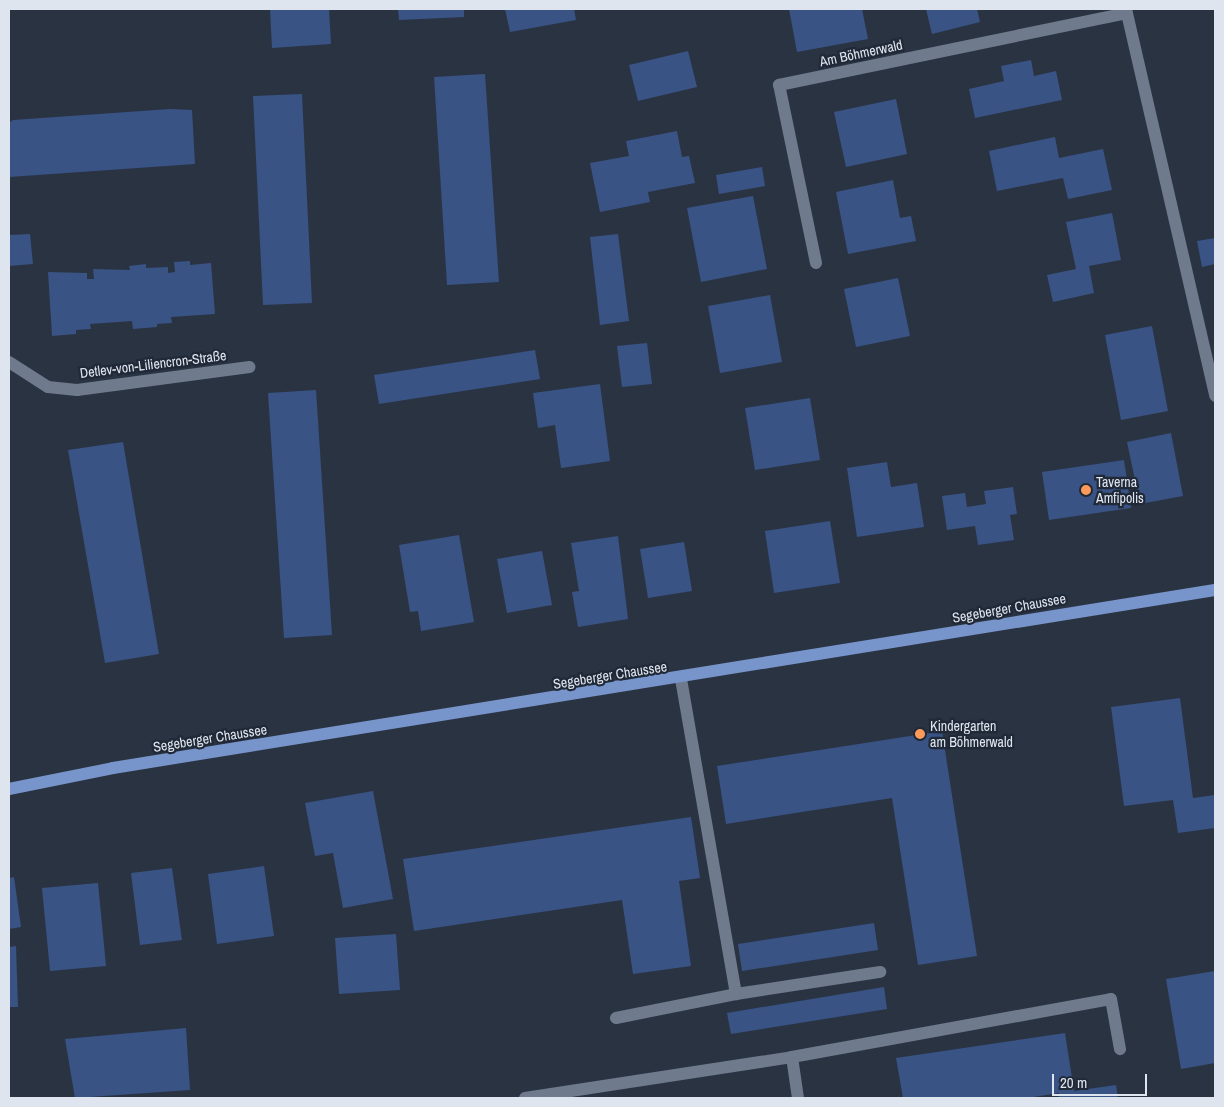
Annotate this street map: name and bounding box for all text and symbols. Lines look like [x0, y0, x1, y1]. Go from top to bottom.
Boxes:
street label: Am Böhmerwald [818, 36, 904, 70]
street label: Detlev-von-Liliencron-Straße [79, 347, 227, 381]
place label: Taverna Amfipolis [1096, 474, 1144, 507]
marker: Taverna Amfipolis [1080, 484, 1092, 496]
street label: Segeberger Chaussee [951, 590, 1067, 626]
street label: Segeberger Chaussee [552, 658, 668, 692]
place label: Kindergarten am Böhmerwald [930, 718, 1013, 750]
street label: Segeberger Chaussee [152, 721, 268, 755]
marker: Kindergarten am Böhmerwald [914, 728, 926, 740]
scale bar [1054, 1064, 1149, 1096]
text: 20 m [1060, 1072, 1087, 1093]

